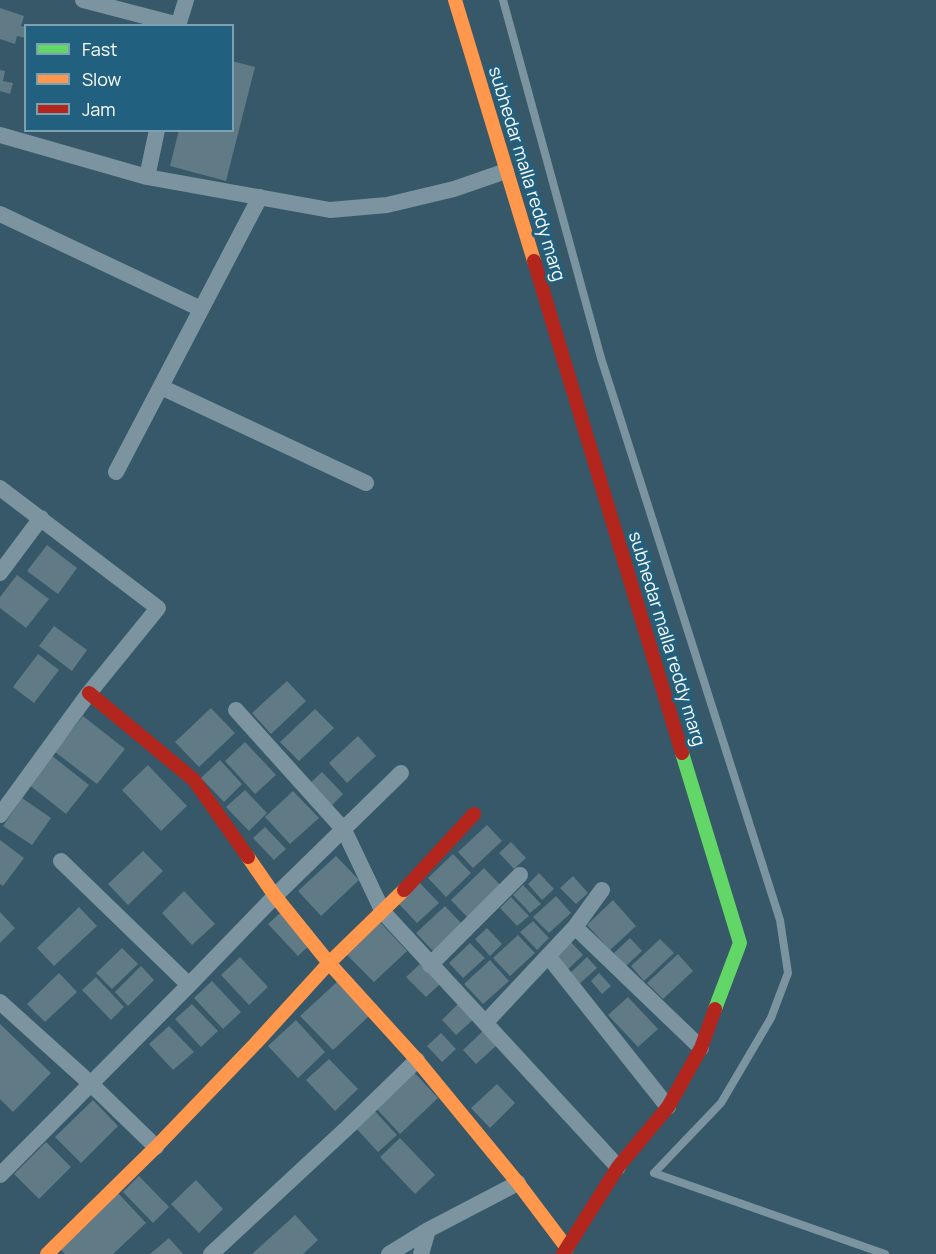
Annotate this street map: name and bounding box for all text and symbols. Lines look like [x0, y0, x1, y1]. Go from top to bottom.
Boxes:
legend [24, 24, 234, 132]
text: Fast [82, 37, 117, 61]
street label: subhedar malla reddy marg [483, 64, 569, 284]
text: Slow [82, 67, 121, 91]
text: Jam [82, 97, 116, 121]
street label: subhedar malla reddy marg [623, 529, 709, 749]

